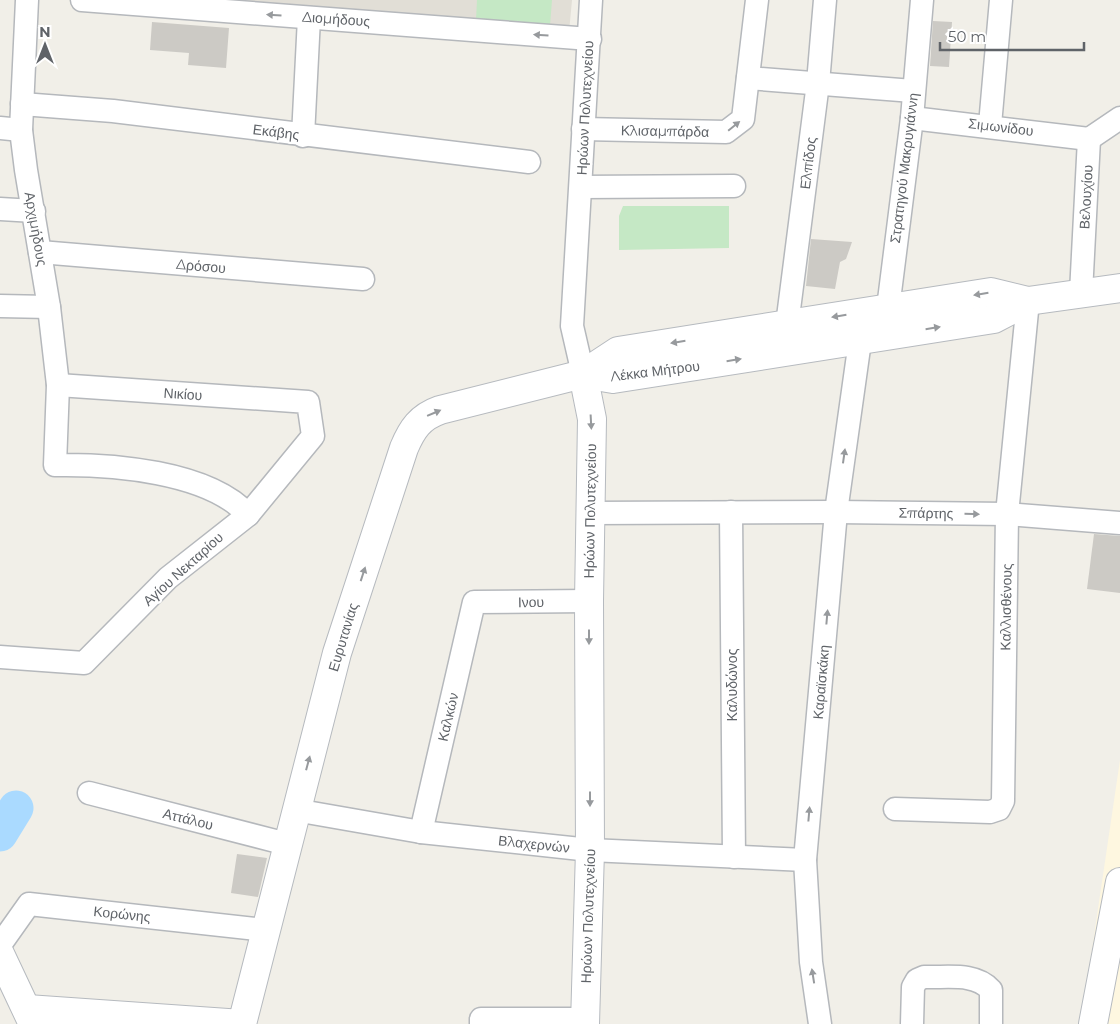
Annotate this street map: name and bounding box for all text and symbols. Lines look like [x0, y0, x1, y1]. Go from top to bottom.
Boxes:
street label: Διομήδους [301, 8, 371, 30]
one-way arrow [266, 11, 282, 19]
north arrow [20, 20, 70, 70]
scale bar [940, 20, 1084, 52]
text: N [39, 23, 51, 41]
text: 50 m [948, 27, 986, 46]
one-way arrow [533, 31, 549, 39]
street label: Ηρώων Πολυτεχνείου [572, 40, 598, 176]
street label: Στρατηγού Μακρυγιάννη [886, 92, 922, 244]
street label: Σιμωνίδου [967, 114, 1035, 140]
street label: Εκάβης [252, 120, 301, 144]
one-way arrow [727, 120, 740, 131]
street label: Κλισαμπάρδα [621, 121, 709, 141]
street label: Ελπίδος [796, 136, 820, 190]
street label: Βελουχίου [1075, 164, 1097, 230]
street label: Αρχιμήδους [21, 190, 51, 268]
street label: Δρόσου [175, 255, 227, 277]
one-way arrow [972, 290, 988, 298]
one-way arrow [830, 313, 846, 321]
one-way arrow [926, 324, 942, 332]
one-way arrow [670, 338, 686, 346]
one-way arrow [727, 356, 743, 364]
street label: Λέκκα Μήτρου [609, 357, 701, 385]
street label: Νικίου [163, 384, 203, 404]
one-way arrow [427, 408, 441, 416]
one-way arrow [587, 414, 595, 430]
street label: Ηρώων Πολυτεχνείου [580, 443, 600, 579]
one-way arrow [840, 447, 848, 463]
street label: Σπάρτης [899, 504, 954, 522]
one-way arrow [965, 510, 981, 518]
street label: Αγίου Νεκταρίου [139, 528, 227, 610]
street label: Καλλισθένους [996, 563, 1016, 651]
one-way arrow [360, 566, 367, 581]
street label: Ινου [518, 593, 544, 611]
street label: Ευρυτανίας [324, 600, 362, 674]
one-way arrow [823, 609, 831, 625]
one-way arrow [585, 629, 593, 645]
street label: Καραϊσκάκη [809, 644, 833, 720]
street label: Καλυδώνος [723, 648, 741, 721]
street label: Καλκών [434, 691, 462, 743]
one-way arrow [304, 756, 312, 771]
one-way arrow [586, 792, 594, 808]
street label: Αττάλου [161, 804, 215, 834]
one-way arrow [805, 806, 813, 822]
street label: Βλαχερνών [497, 831, 571, 857]
street label: Ηρώων Πολυτεχνείου [577, 848, 599, 984]
street label: Κορώνης [93, 902, 152, 926]
one-way arrow [808, 967, 816, 983]

